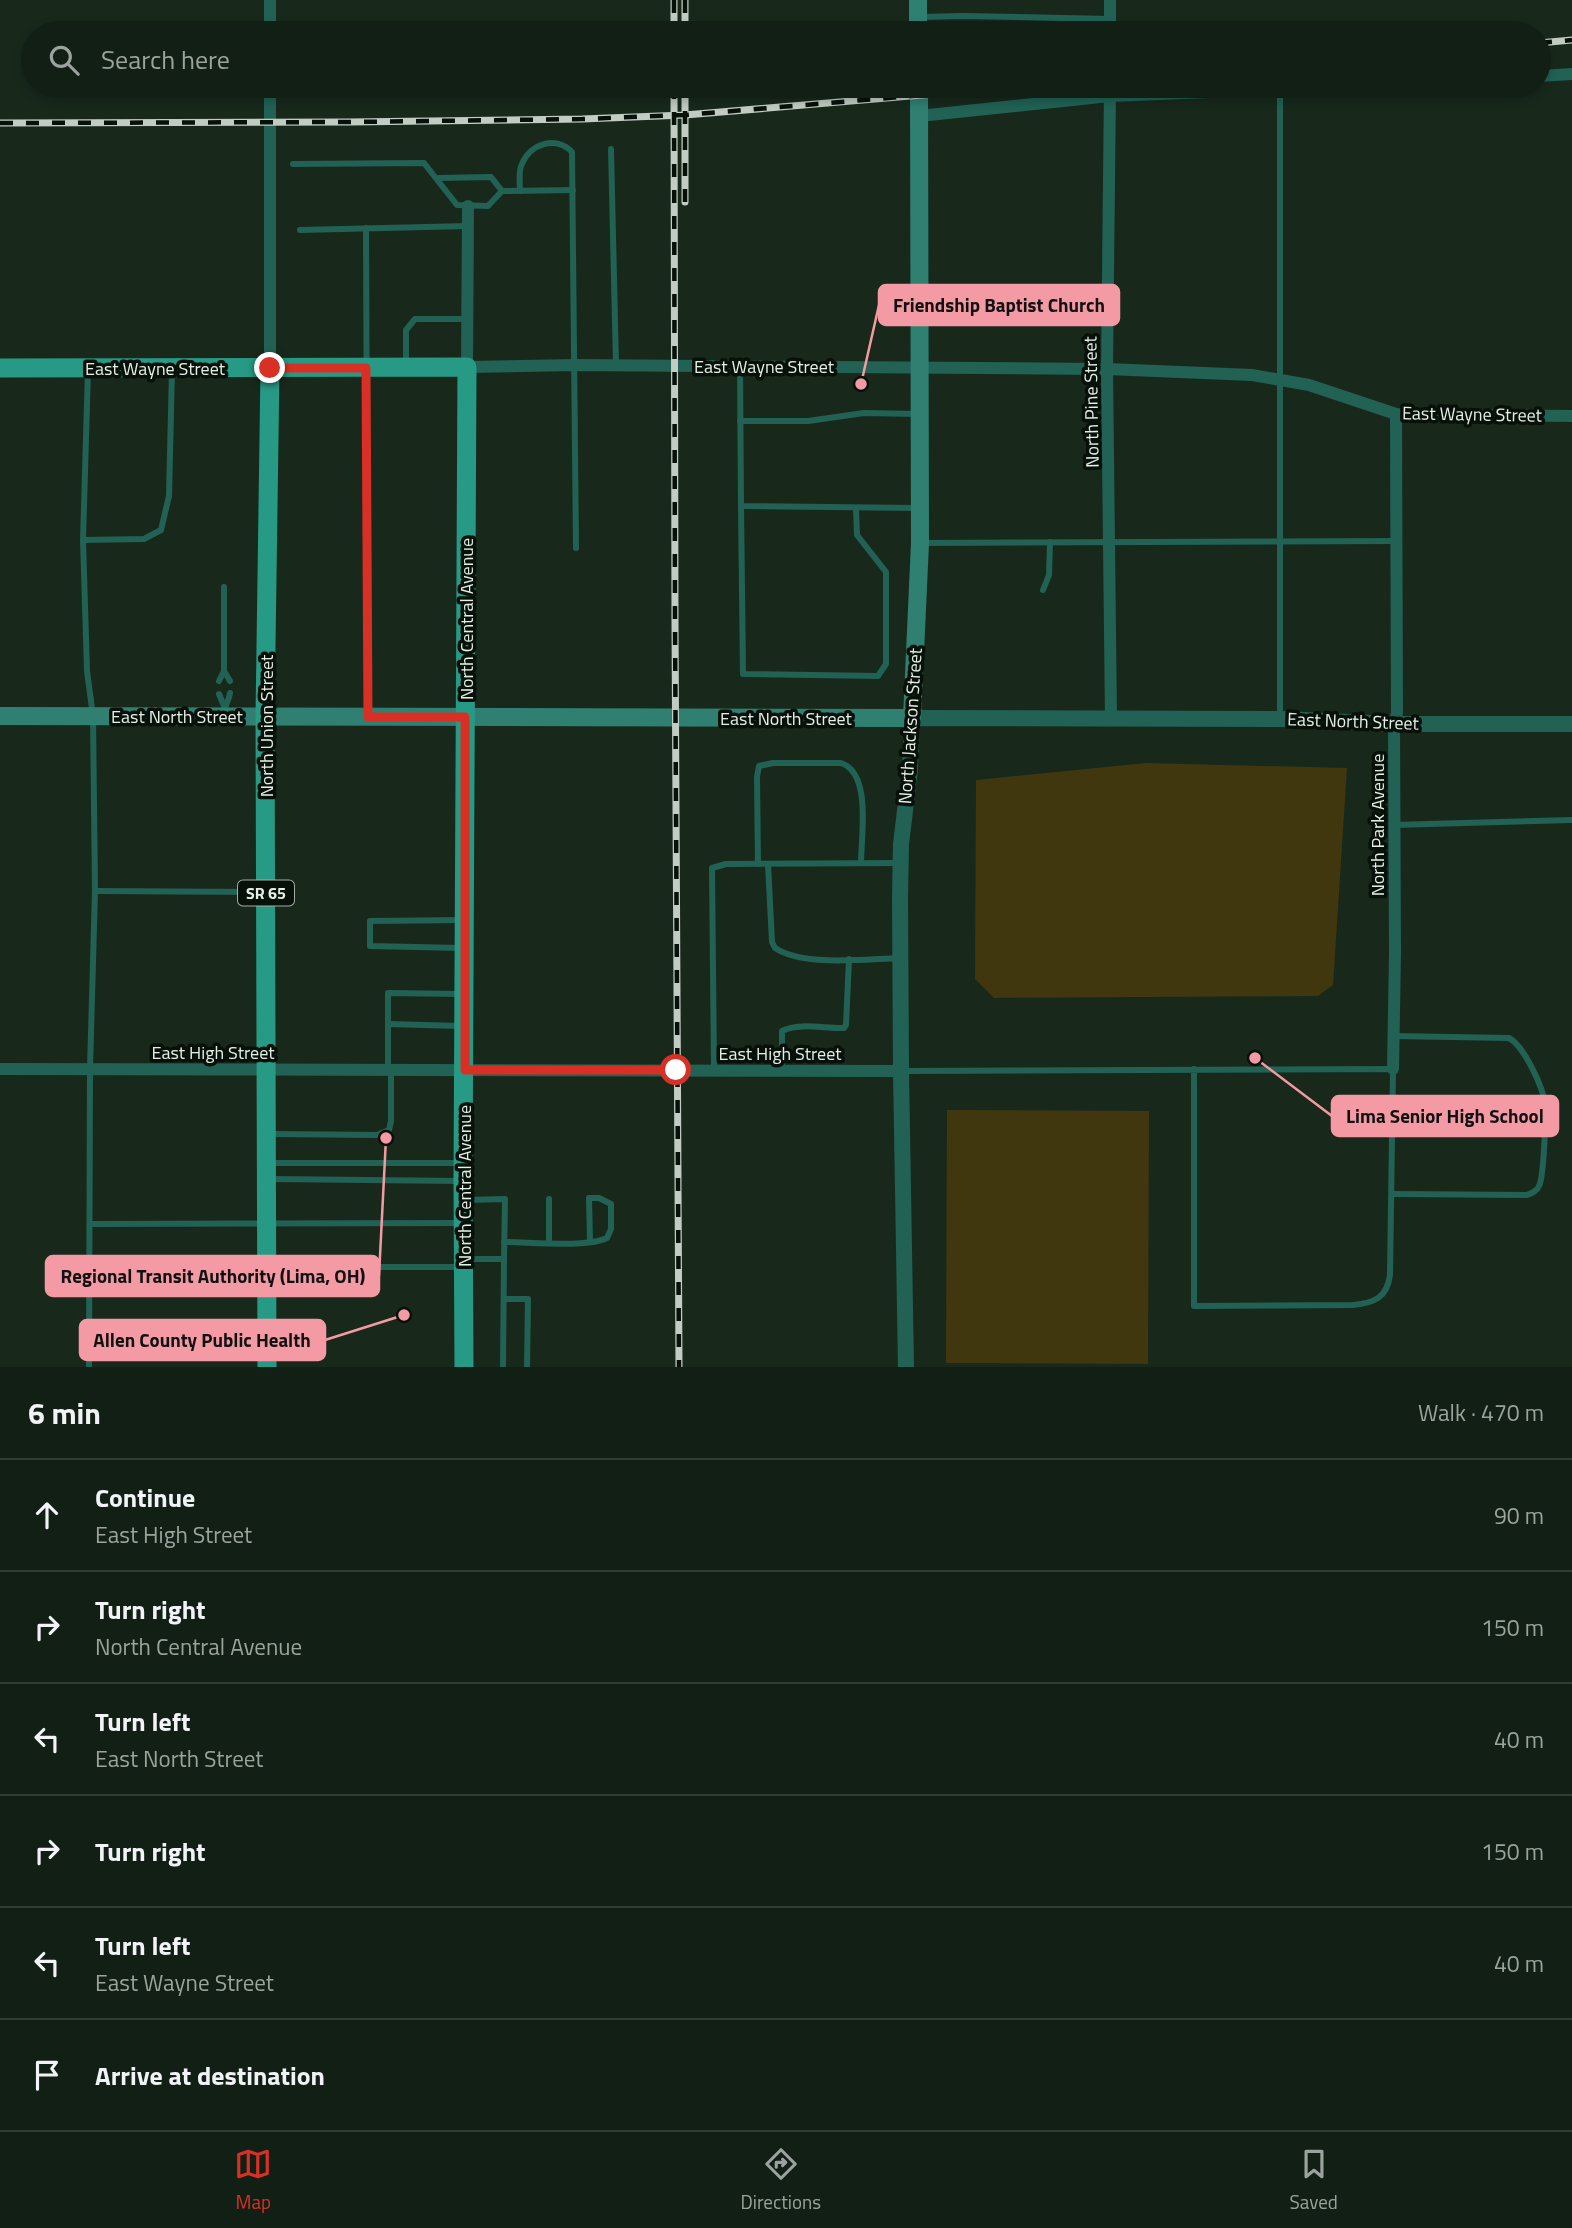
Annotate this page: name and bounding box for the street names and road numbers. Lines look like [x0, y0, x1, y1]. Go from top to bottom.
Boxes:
street label: North Pine Street [1076, 335, 1106, 468]
street label: East Wayne Street [694, 353, 835, 380]
street label: East Wayne Street [85, 355, 226, 382]
street label: East Wayne Street [1402, 399, 1543, 429]
street label: North Central Avenue [453, 538, 480, 700]
street label: North Jackson Street [891, 646, 929, 805]
street label: North Union Street [253, 654, 280, 797]
street label: East North Street [111, 703, 244, 730]
street label: East North Street [720, 705, 853, 732]
street label: East North Street [1287, 705, 1420, 737]
street label: North Park Avenue [1364, 754, 1391, 896]
road number: SR 65 [238, 880, 294, 906]
street label: East High Street [152, 1039, 275, 1066]
street label: East High Street [719, 1040, 842, 1067]
street label: North Central Avenue [451, 1105, 478, 1267]

